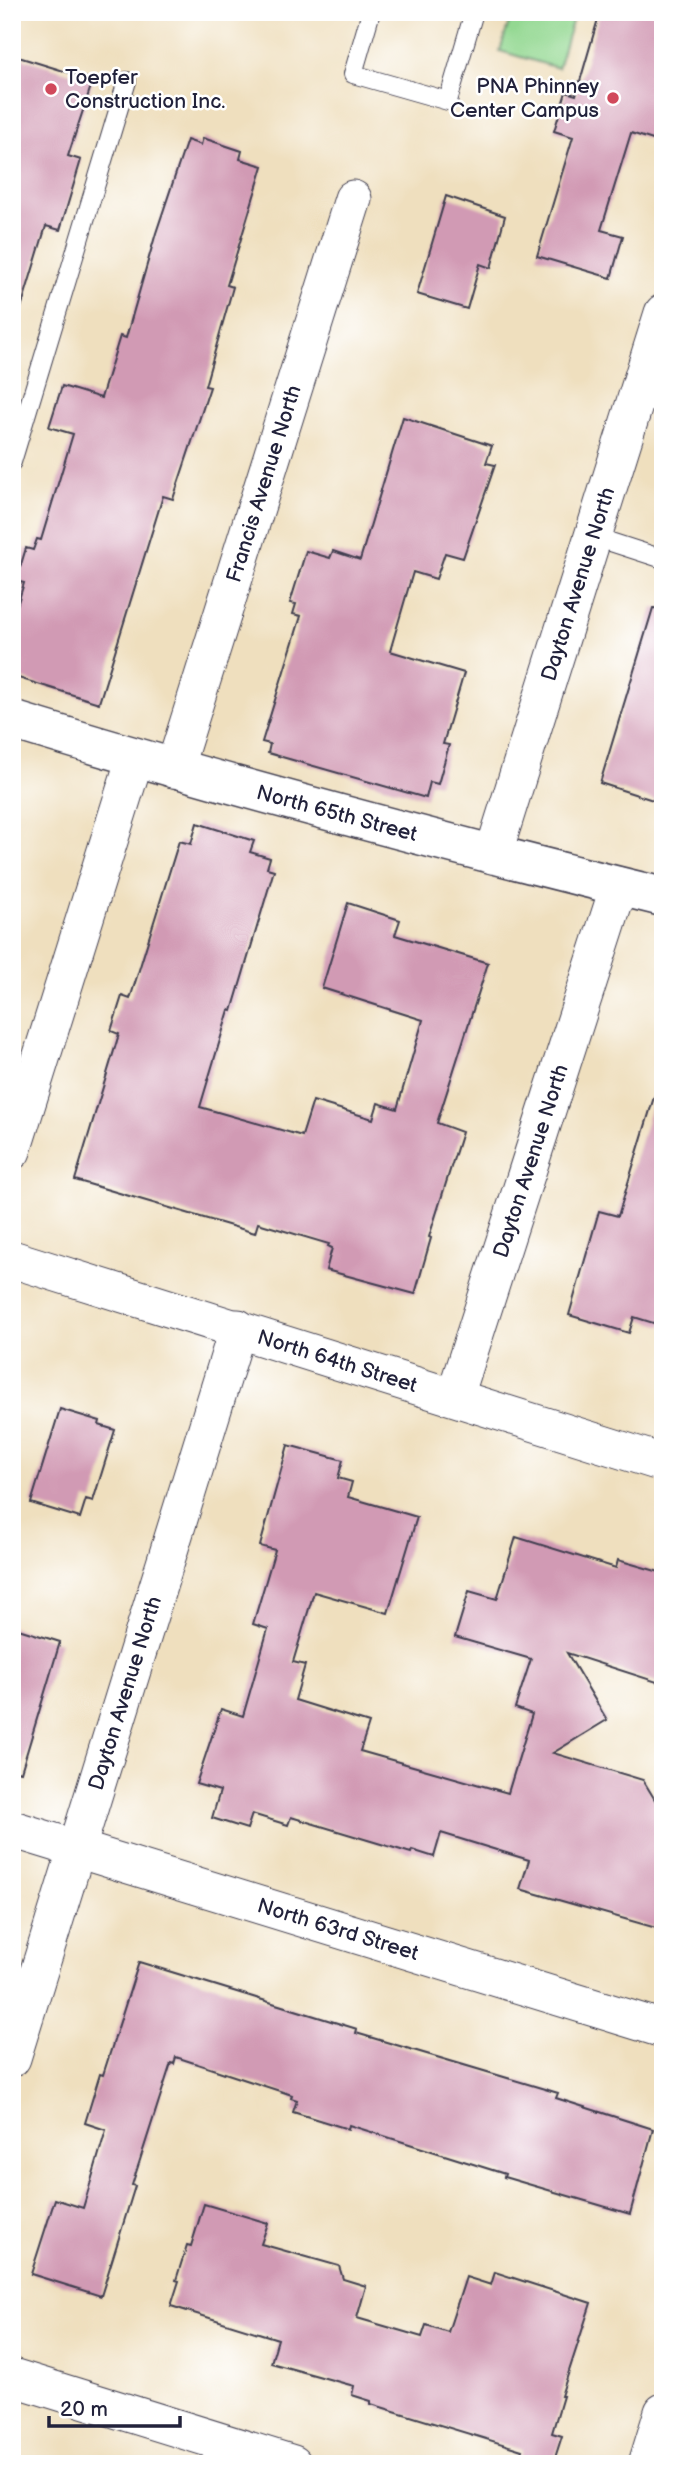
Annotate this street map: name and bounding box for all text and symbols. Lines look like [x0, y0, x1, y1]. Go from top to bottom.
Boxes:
place label: Toepfer Construction Inc. [65, 65, 225, 114]
place label: PNA Phinney Center Campus [450, 74, 599, 123]
marker: Toepfer Construction Inc. [43, 81, 59, 97]
marker: PNA Phinney Center Campus [605, 90, 621, 106]
street label: Francis Avenue North [221, 382, 306, 585]
street label: Dayton Avenue North [536, 484, 620, 684]
street label: North 65th Street [254, 779, 420, 847]
street label: Dayton Avenue North [488, 1061, 573, 1261]
street label: North 64th Street [254, 1324, 421, 1398]
street label: Dayton Avenue North [83, 1593, 167, 1793]
street label: North 63rd Street [254, 1893, 422, 1966]
scale bar [49, 2385, 180, 2429]
text: 20 m [60, 2397, 108, 2422]

